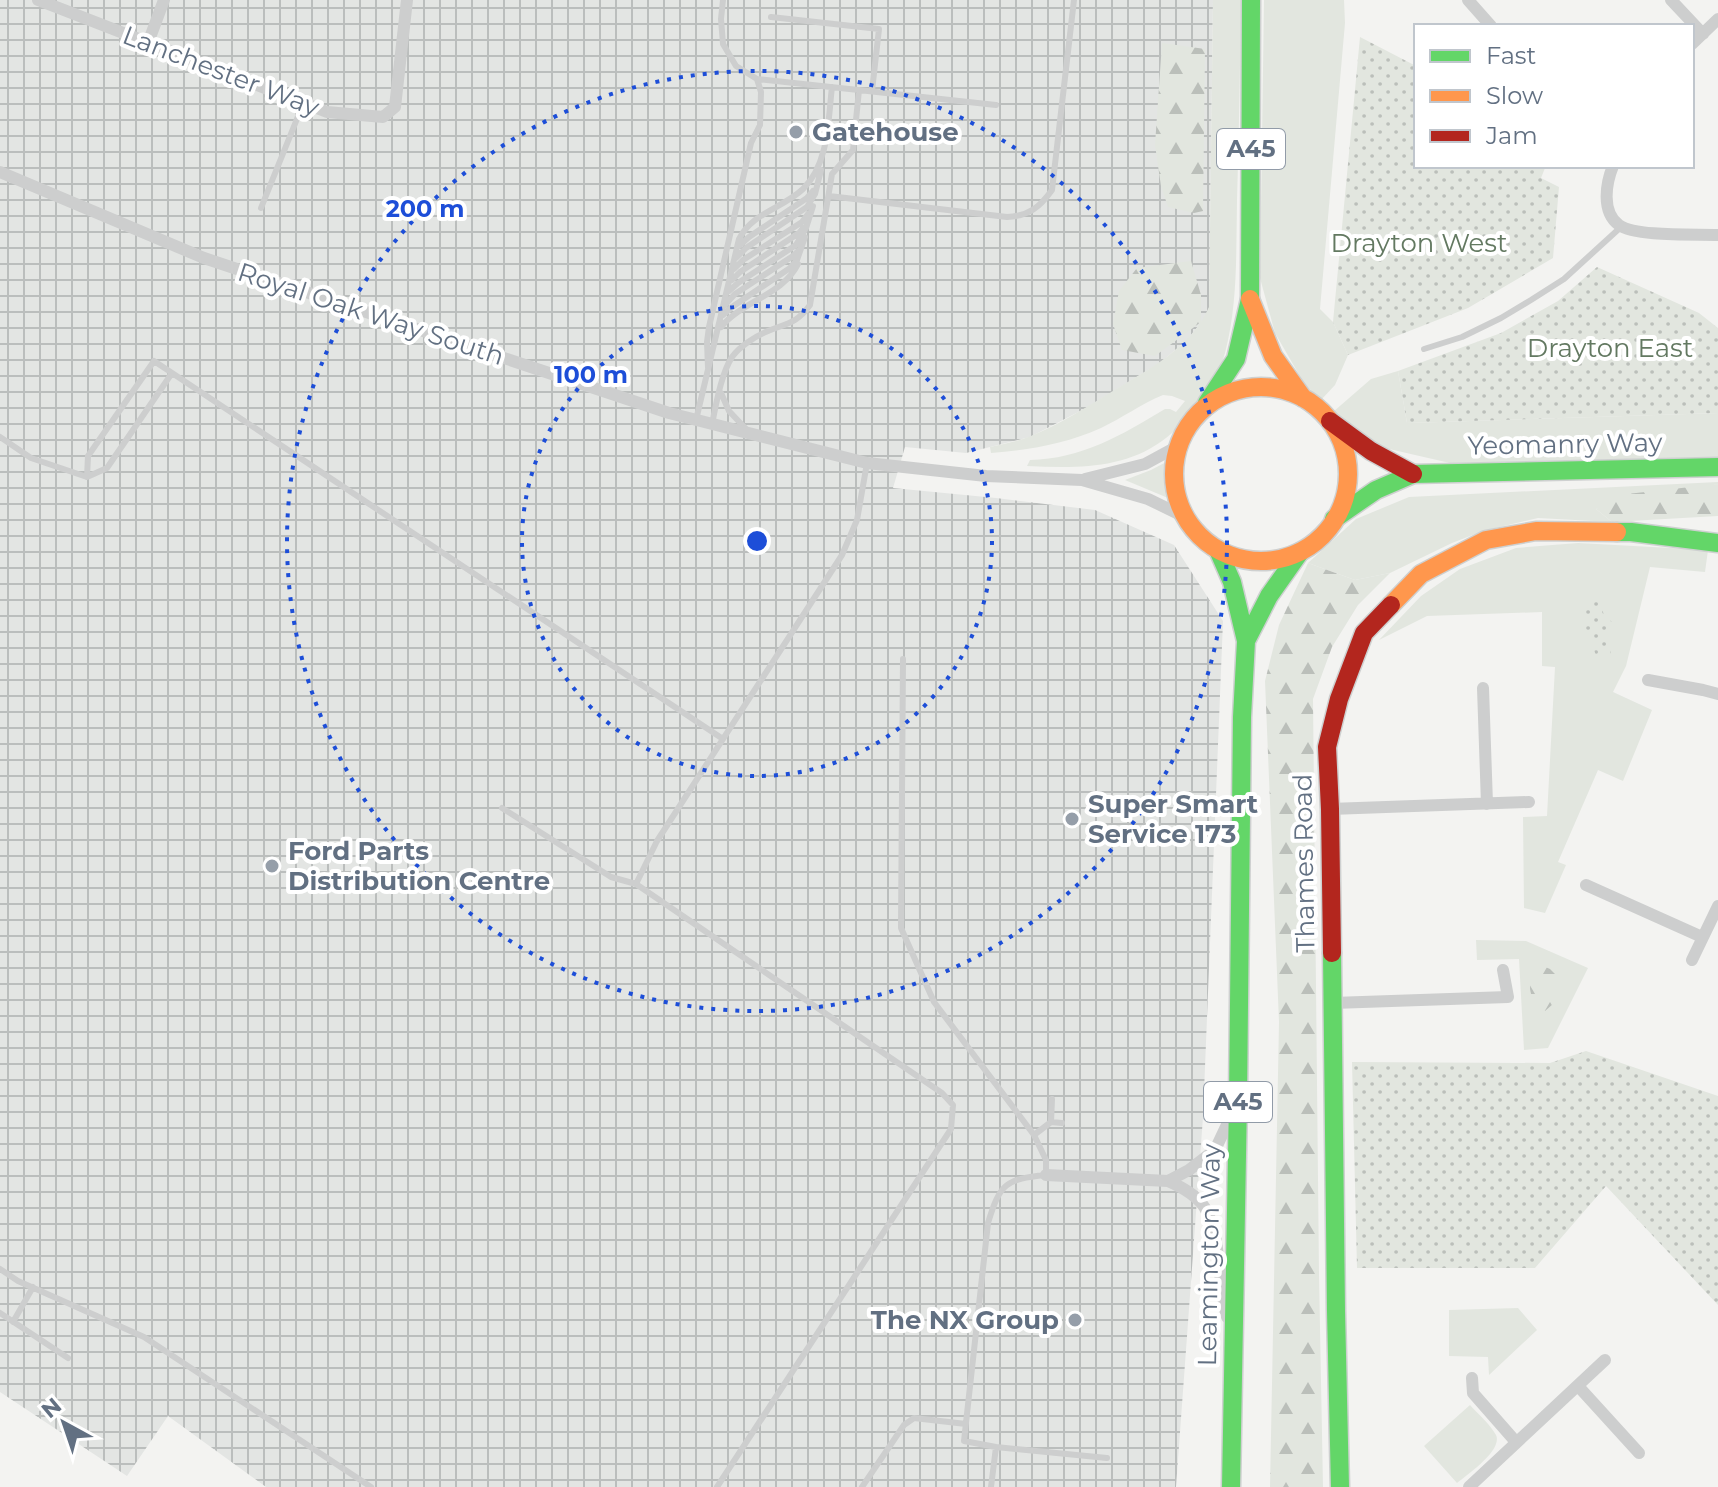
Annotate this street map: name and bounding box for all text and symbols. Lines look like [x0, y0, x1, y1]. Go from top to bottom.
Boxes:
street label: Lanchester Way [118, 19, 325, 124]
legend [1414, 24, 1694, 168]
text: Fast [1486, 41, 1537, 70]
text: Slow [1486, 81, 1543, 110]
place label: Gatehouse [812, 116, 959, 148]
text: Jam [1485, 121, 1538, 150]
marker: Gatehouse [787, 123, 805, 141]
road number: A45 [1217, 129, 1285, 169]
text: 200 m [386, 194, 464, 223]
park label: Drayton West [1330, 227, 1508, 259]
street label: Royal Oak Way South [234, 256, 508, 372]
park label: Drayton East [1527, 332, 1693, 364]
text: 100 m [554, 360, 628, 389]
street label: Yeomanry Way [1467, 426, 1664, 462]
centre of rings [743, 527, 771, 555]
street label: Thames Road [1286, 773, 1322, 953]
place label: Super Smart Service 173 [1088, 788, 1258, 850]
marker: Super Smart Service 173 [1063, 810, 1081, 828]
place label: Ford Parts Distribution Centre [288, 835, 550, 897]
marker: Ford Parts Distribution Centre [263, 857, 281, 875]
road number: A45 [1204, 1082, 1272, 1122]
street label: Leamington Way [1191, 1142, 1227, 1367]
place label: The NX Group [871, 1304, 1059, 1336]
marker: The NX Group [1066, 1311, 1084, 1329]
north arrow [24, 1383, 104, 1463]
text: N [36, 1392, 67, 1424]

